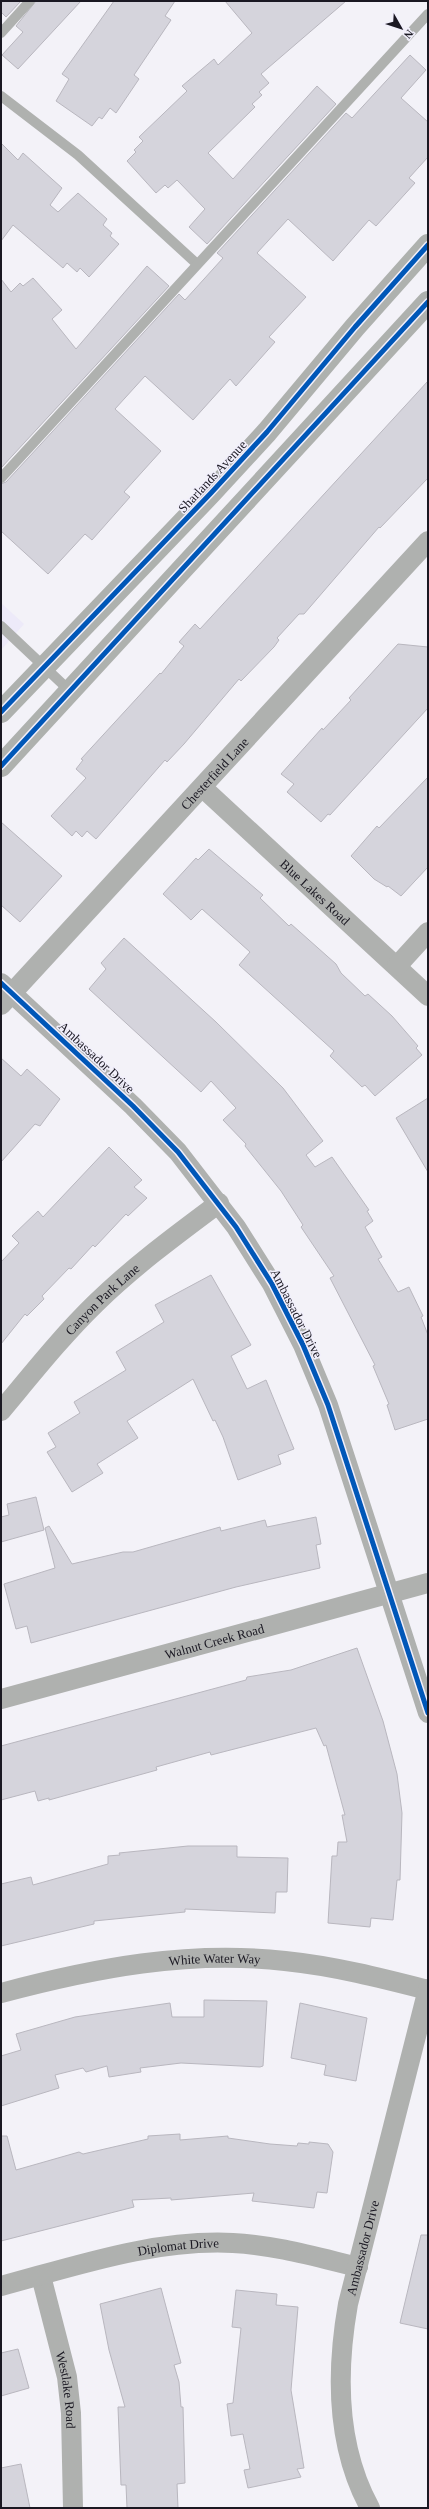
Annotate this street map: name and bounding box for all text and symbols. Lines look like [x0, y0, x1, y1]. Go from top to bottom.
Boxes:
north arrow [381, 8, 421, 48]
text: N [402, 27, 416, 41]
street label: Sharlands Avenue [175, 437, 250, 516]
street label: Chesterfield Lane [178, 734, 252, 813]
street label: Blue Lakes Road [277, 856, 353, 928]
street label: Ambassador Drive [56, 1019, 138, 1096]
street label: Canyon Park Lane [62, 1260, 143, 1338]
street label: Ambassador Drive [268, 1266, 326, 1360]
street label: Walnut Creek Road [163, 1621, 266, 1662]
street label: White Water Way [168, 1951, 262, 1968]
street label: Ambassador Drive [343, 2199, 382, 2297]
street label: Diplomat Drive [136, 2236, 219, 2259]
street label: Westlake Road [53, 2350, 78, 2429]

